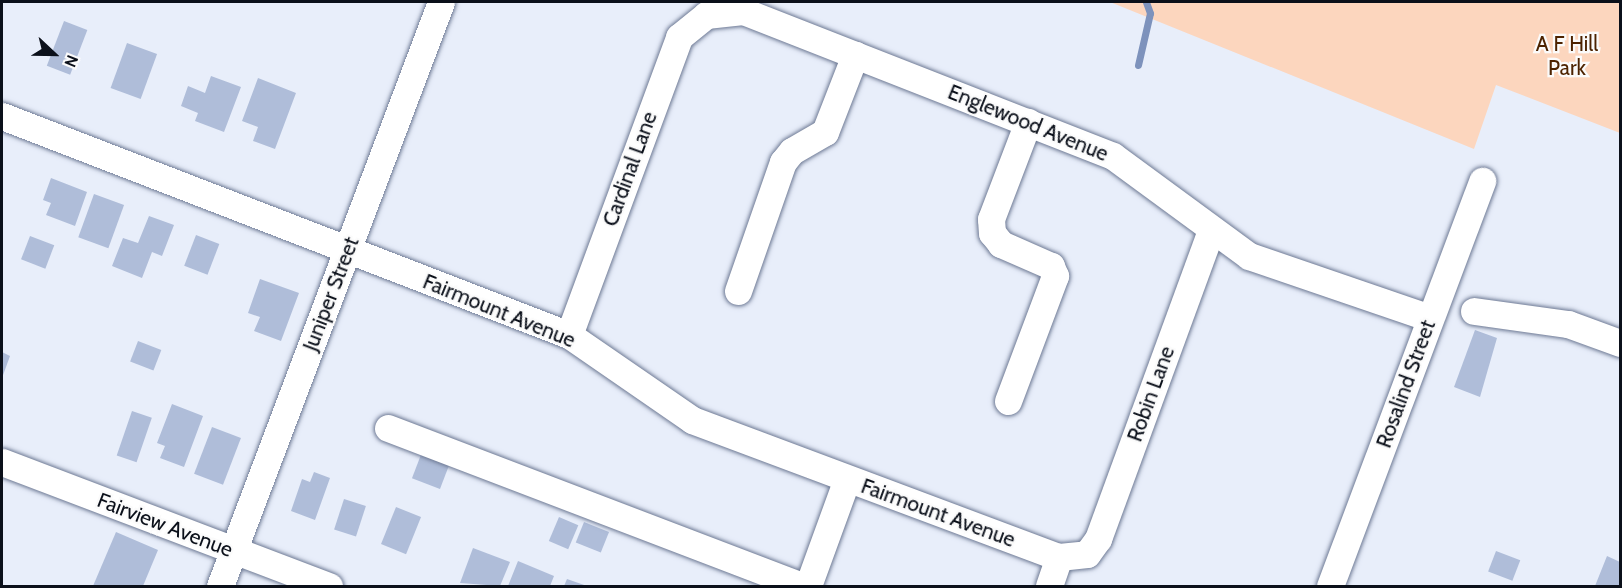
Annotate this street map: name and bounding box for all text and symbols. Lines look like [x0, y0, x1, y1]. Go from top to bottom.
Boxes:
north arrow [24, 24, 84, 84]
park label: A F Hill Park [1536, 31, 1598, 81]
text: N [60, 52, 82, 70]
street label: Englewood Avenue [944, 79, 1112, 167]
street label: Cardinal Lane [598, 108, 662, 230]
street label: Juniper Street [298, 233, 364, 355]
street label: Fairmount Avenue [419, 269, 579, 353]
street label: Rosalind Street [1371, 317, 1441, 451]
street label: Robin Lane [1122, 343, 1180, 445]
street label: Fairmount Avenue [858, 473, 1018, 553]
street label: Fairview Avenue [94, 488, 236, 562]

